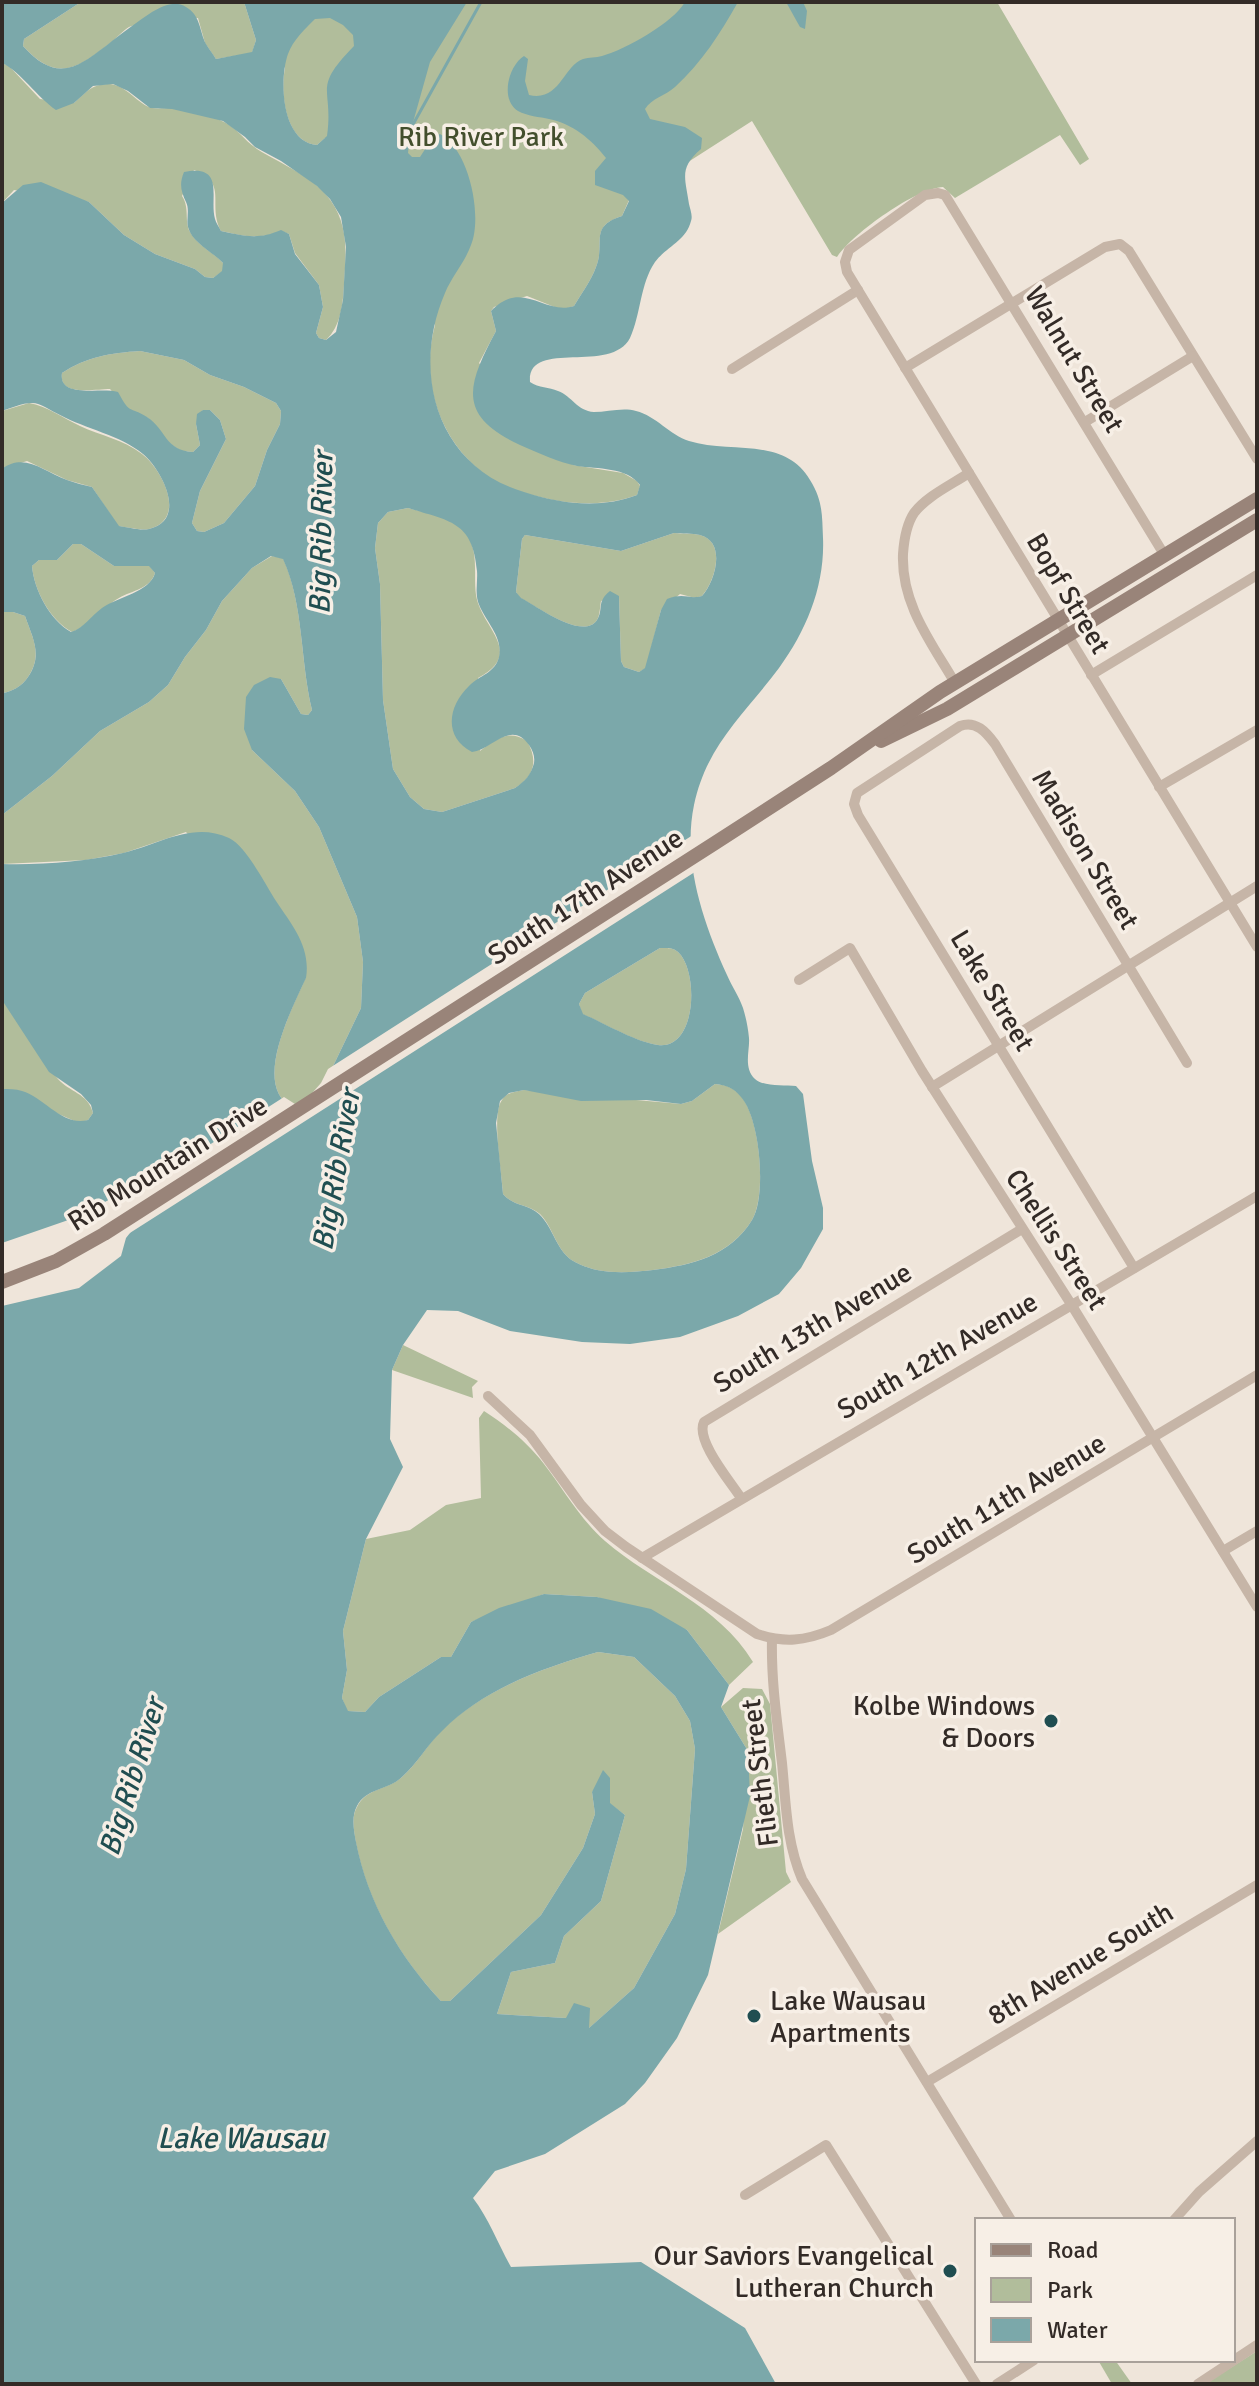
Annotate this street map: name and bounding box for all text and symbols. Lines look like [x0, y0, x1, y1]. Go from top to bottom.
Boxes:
park label: Rib River Park [398, 120, 564, 154]
street label: Walnut Street [1017, 280, 1131, 439]
water label: Big Rib River [302, 448, 341, 615]
street label: Bopf Street [1019, 527, 1118, 660]
street label: Madison Street [1024, 764, 1146, 936]
street label: South 17th Avenue [482, 821, 689, 973]
street label: Lake Street [943, 924, 1042, 1057]
water label: Big Rib River [304, 1083, 370, 1253]
street label: Rib Mountain Drive [62, 1089, 274, 1239]
street label: Chellis Street [998, 1163, 1114, 1317]
street label: South 13th Avenue [707, 1255, 918, 1401]
street label: South 12th Avenue [831, 1285, 1044, 1427]
street label: South 11th Avenue [901, 1426, 1112, 1572]
place label: Kolbe Windows & Doors [853, 1689, 1035, 1755]
water label: Big Rib River [91, 1690, 175, 1860]
street label: Flieth Street [734, 1697, 786, 1849]
marker: Kolbe Windows & Doors [1042, 1712, 1060, 1730]
street label: 8th Avenue South [982, 1895, 1180, 2033]
place label: Lake Wausau Apartments [770, 1984, 926, 2050]
marker: Lake Wausau Apartments [745, 2007, 763, 2025]
water label: Lake Wausau [157, 2120, 326, 2157]
legend [975, 2218, 1235, 2362]
text: Road [1047, 2235, 1098, 2265]
place label: Our Saviors Evangelical Lutheran Church [654, 2239, 934, 2305]
marker: Our Saviors Evangelical Lutheran Church [941, 2262, 959, 2280]
text: Park [1047, 2275, 1093, 2305]
text: Water [1047, 2315, 1108, 2345]

